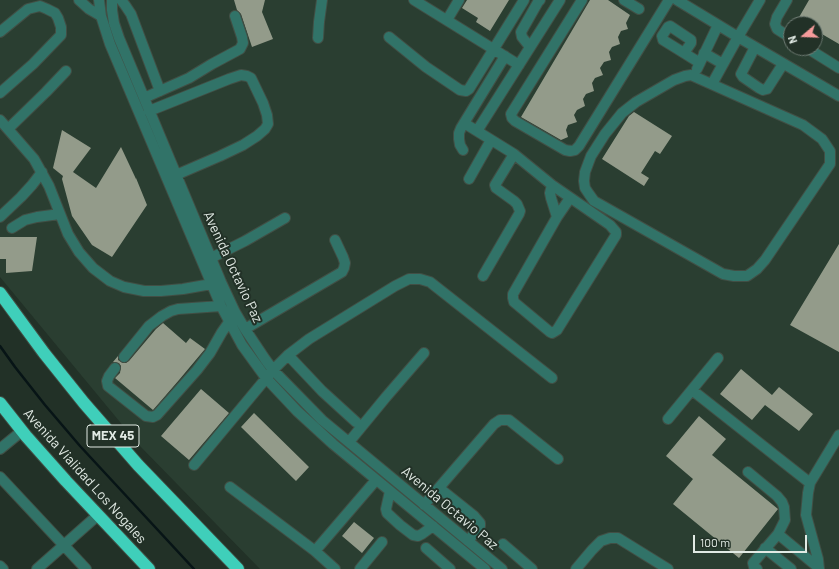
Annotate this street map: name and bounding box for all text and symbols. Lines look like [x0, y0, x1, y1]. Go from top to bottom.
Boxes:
north arrow [783, 16, 823, 56]
text: N [785, 34, 799, 45]
street label: Avenida Octavio Paz [200, 209, 266, 325]
street label: Avenida Vialidad Los Nogales [20, 405, 150, 547]
road number: MEX 45 [87, 425, 139, 447]
street label: Avenida Octavio Paz [398, 463, 502, 553]
scale bar [695, 527, 809, 553]
text: 100 m [700, 535, 730, 549]

